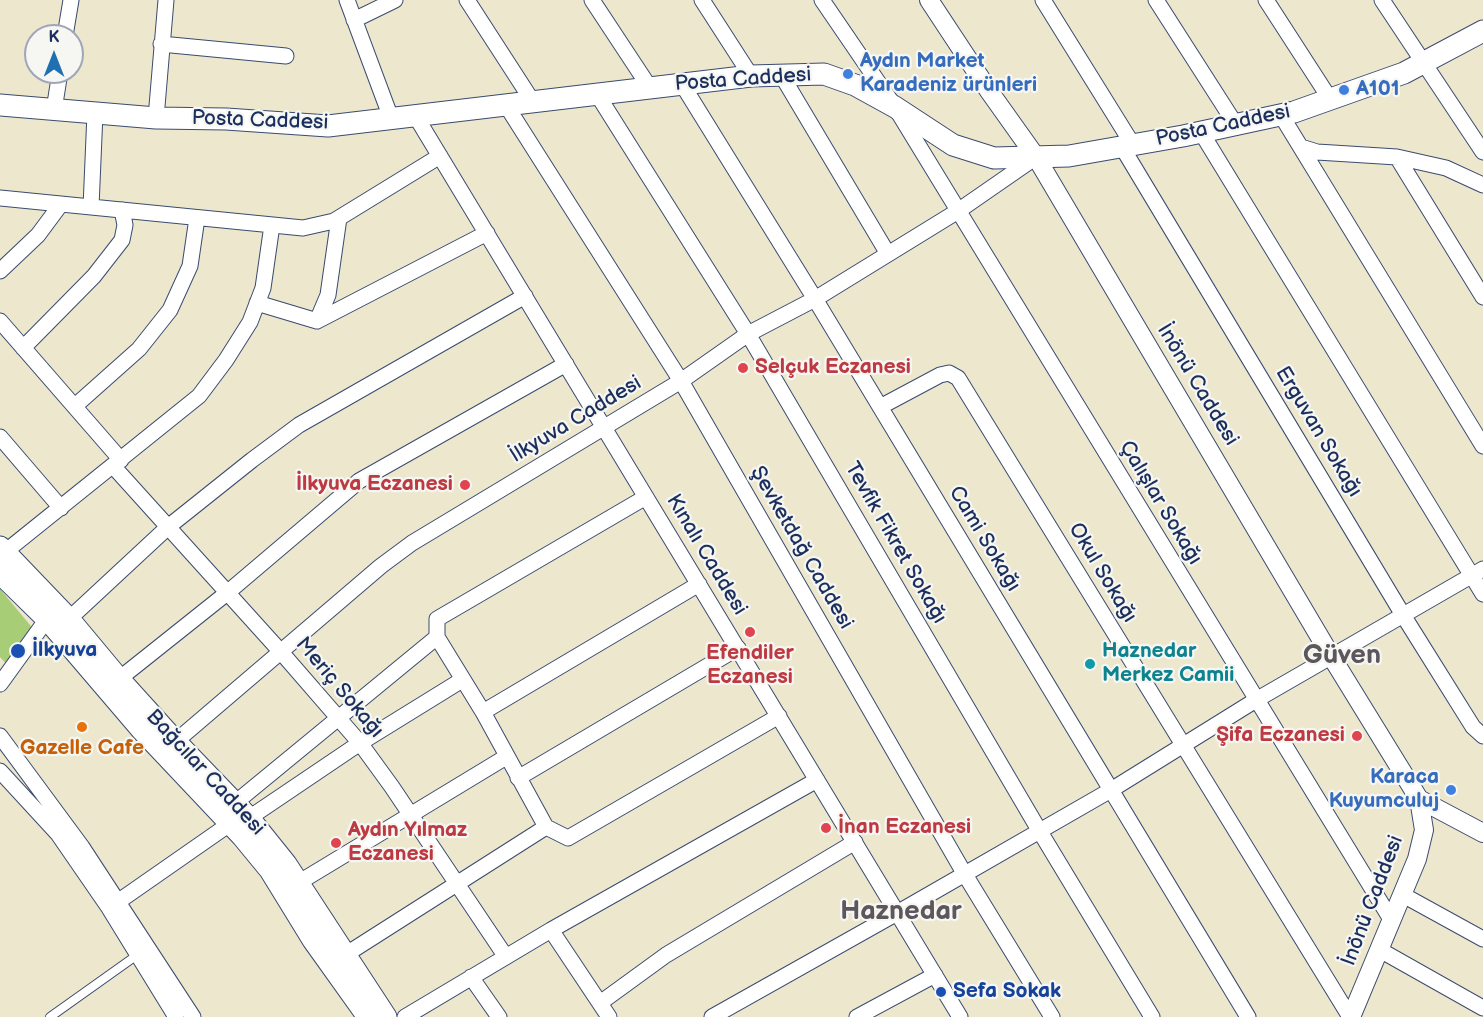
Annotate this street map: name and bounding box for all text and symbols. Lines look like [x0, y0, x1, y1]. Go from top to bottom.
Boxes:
north arrow [24, 24, 84, 84]
text: K [49, 28, 59, 47]
place label: Aydın Market Karadeniz ürünleri [860, 49, 1037, 99]
street label: Posta Caddesi [674, 63, 812, 97]
marker: Aydın Market Karadeniz ürünleri [841, 67, 855, 81]
place label: A101 [1356, 77, 1400, 103]
marker: A101 [1337, 83, 1351, 97]
street label: Posta Caddesi [1154, 99, 1292, 153]
street label: Posta Caddesi [191, 106, 329, 136]
street label: İnönü Caddesi [1151, 320, 1243, 450]
place label: Selçuk Eczanesi [755, 355, 911, 381]
marker: Selçuk Eczanesi [736, 361, 750, 375]
street label: Erguvan Sokağı [1269, 362, 1367, 502]
street label: İlkyuva Caddesi [506, 371, 646, 469]
street label: Çalışlar Sokağı [1113, 436, 1207, 570]
street label: Tevfik Fikret Sokağı [839, 458, 951, 628]
street label: Şevketdağ Caddesi [744, 462, 858, 634]
place label: İlkyuva Eczanesi [296, 472, 453, 498]
marker: İlkyuva Eczanesi [458, 478, 472, 492]
street label: Cami Sokağı [943, 482, 1025, 596]
street label: Kınalı Caddesi [660, 490, 752, 620]
street label: Okul Sokağı [1062, 519, 1142, 627]
marker: Efendiler Eczanesi [743, 625, 757, 639]
street label: Meriç Sokağı [290, 633, 388, 743]
place label: İlkyuva [32, 638, 97, 664]
place label: Haznedar Merkez Camii [1102, 639, 1234, 689]
district label: Güven [1303, 640, 1381, 672]
place label: Efendiler Eczanesi [706, 641, 794, 691]
marker: İlkyuva [9, 642, 27, 660]
marker: Haznedar Merkez Camii [1083, 657, 1097, 671]
street label: Bağcılar Caddesi [140, 705, 270, 841]
marker: Gazelle Cafe [75, 720, 89, 734]
place label: Şifa Eczanesi [1216, 723, 1345, 749]
marker: Şifa Eczanesi [1350, 729, 1364, 743]
place label: Gazelle Cafe [20, 736, 144, 762]
place label: Karaca Kuyumculuj [1329, 765, 1439, 815]
marker: Karaca Kuyumculuj [1444, 783, 1458, 797]
place label: İnan Eczanesi [838, 815, 971, 841]
place label: Aydın Yılmaz Eczanesi [348, 818, 467, 868]
marker: İnan Eczanesi [819, 821, 833, 835]
street label: İnönü Caddesi [1337, 832, 1409, 970]
marker: Aydın Yılmaz Eczanesi [329, 836, 343, 850]
district label: Haznedar [840, 896, 962, 928]
place label: Sefa Sokak [953, 979, 1061, 1005]
marker: Sefa Sokak [934, 985, 948, 999]

